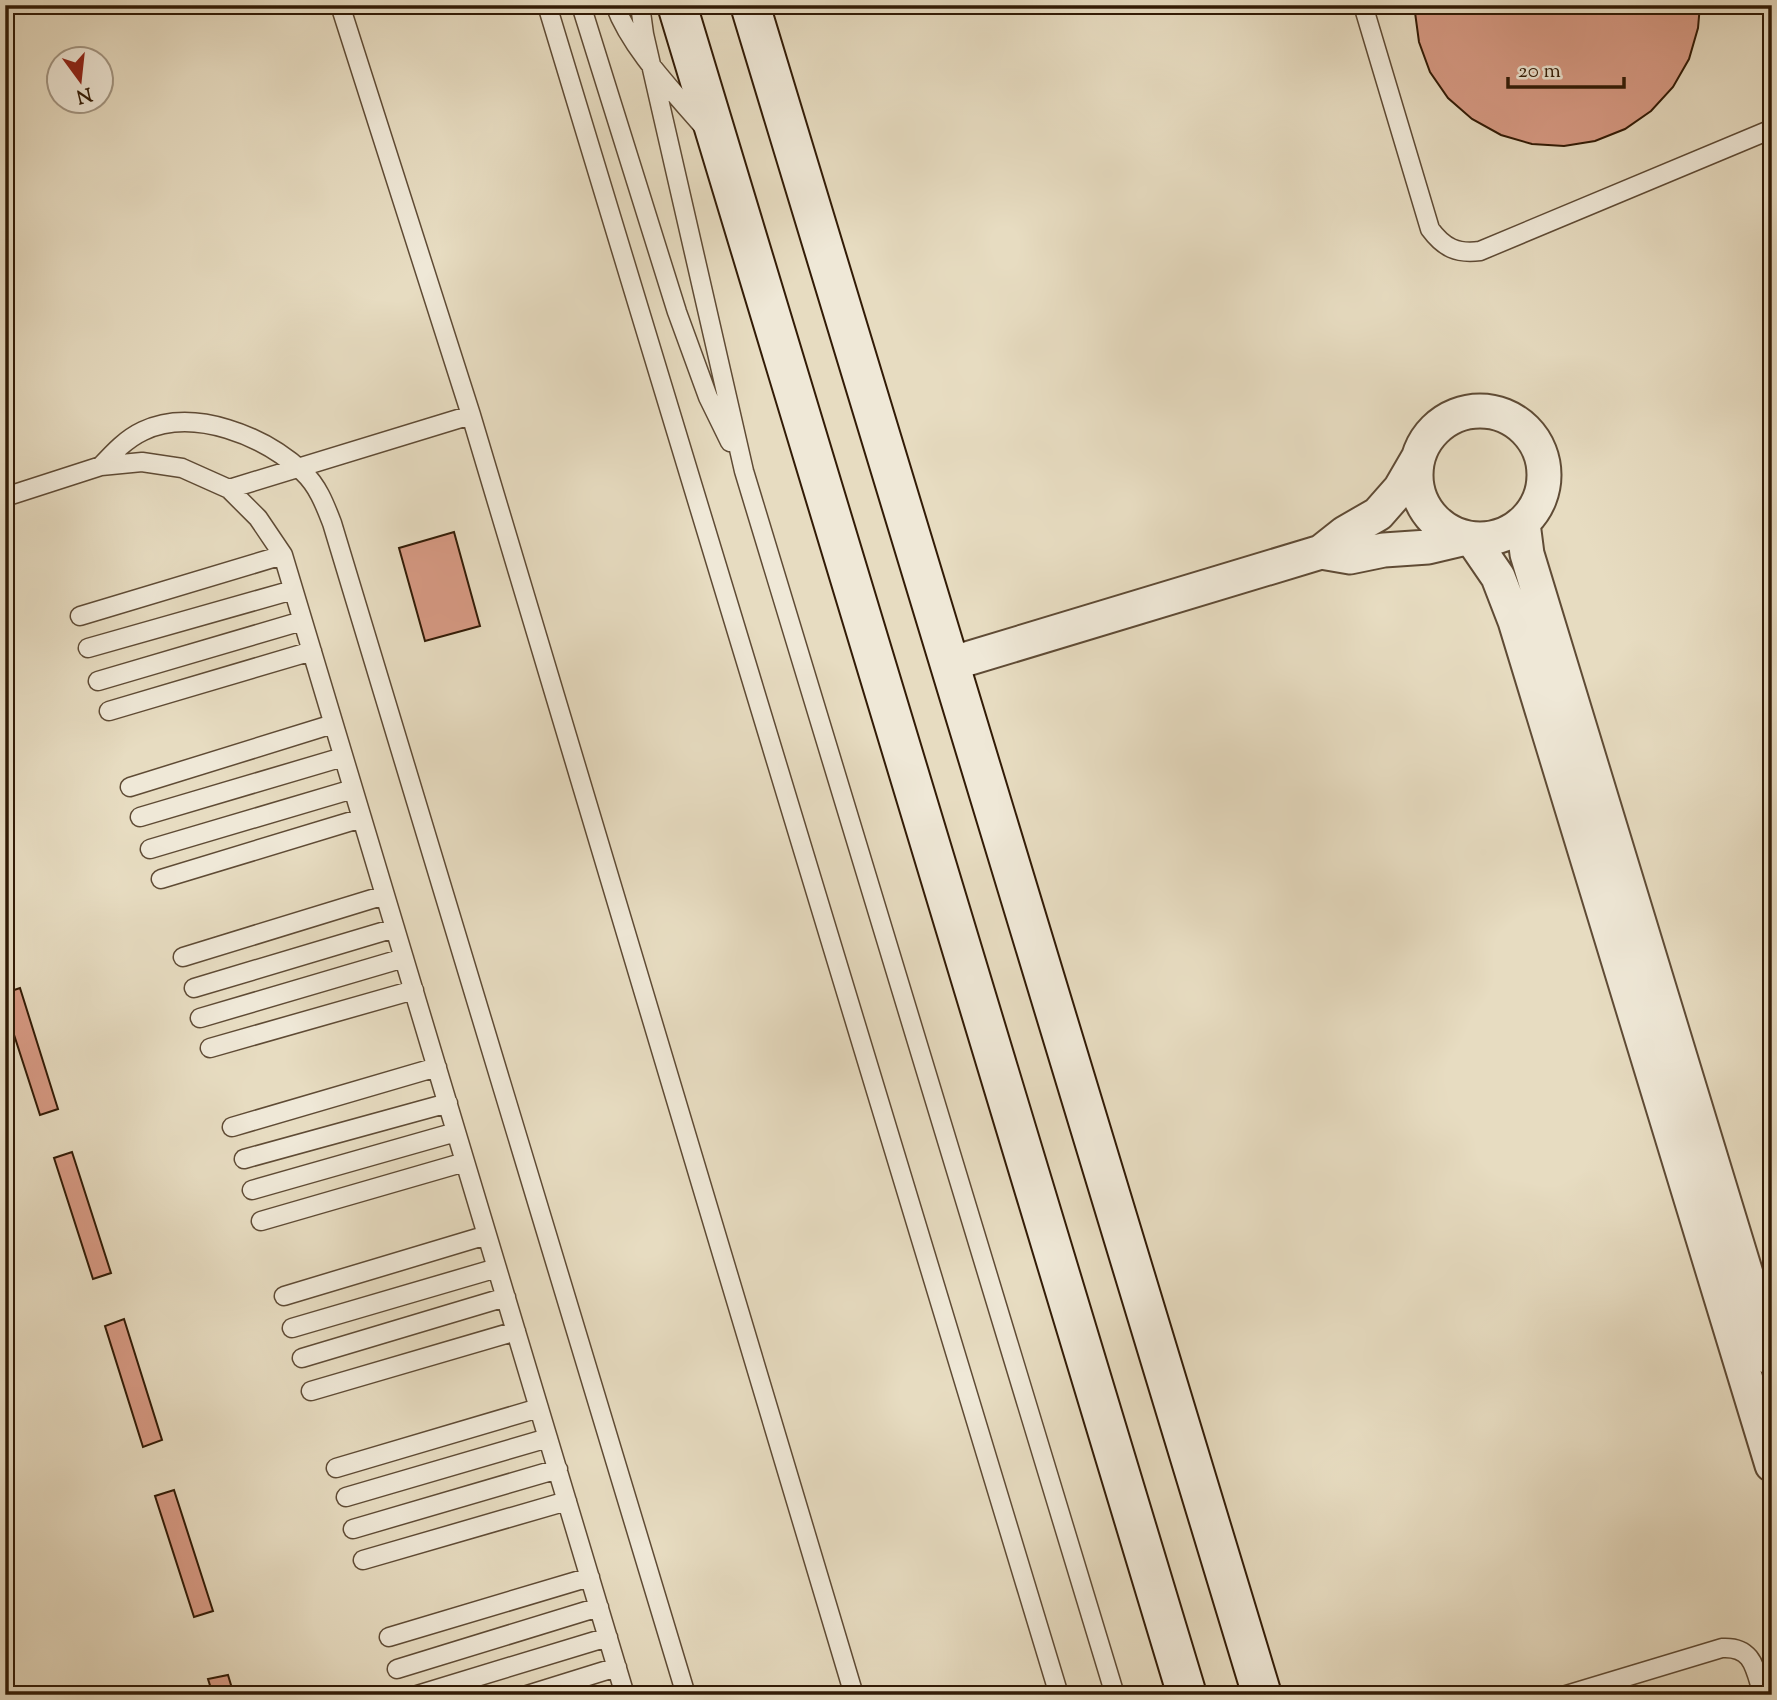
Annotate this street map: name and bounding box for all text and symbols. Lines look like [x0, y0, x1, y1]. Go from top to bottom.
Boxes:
north arrow [46, 46, 116, 116]
scale bar [1508, 46, 1623, 90]
text: 20 m [1518, 57, 1561, 87]
text: N [73, 79, 95, 109]

